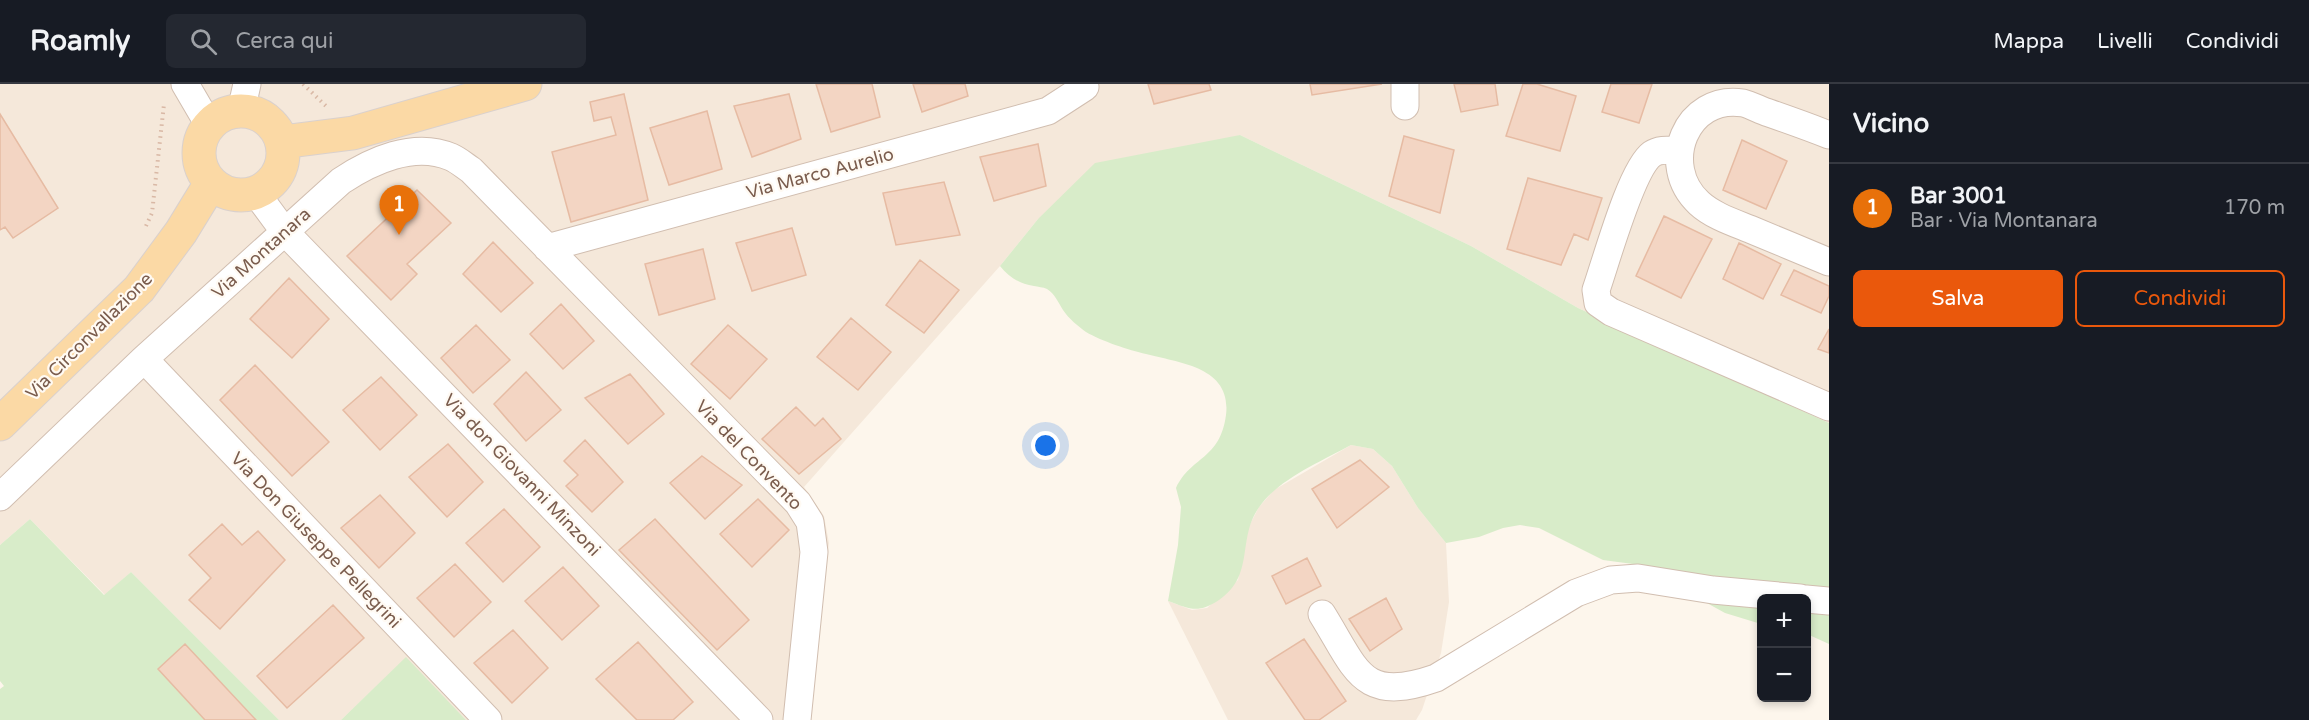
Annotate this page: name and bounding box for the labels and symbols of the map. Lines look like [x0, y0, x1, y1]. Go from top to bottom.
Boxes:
street label: Via Marco Aurelio [744, 143, 896, 203]
pin: 1 [380, 186, 418, 235]
street label: Via Montanara [207, 203, 315, 303]
street label: Via Circonvallazione [21, 268, 157, 404]
street label: Via don Giovanni Minzoni [439, 389, 605, 561]
street label: Via del Convento [691, 395, 807, 515]
your location [1031, 431, 1060, 460]
street label: Via Don Giuseppe Pellegrini [226, 447, 406, 633]

